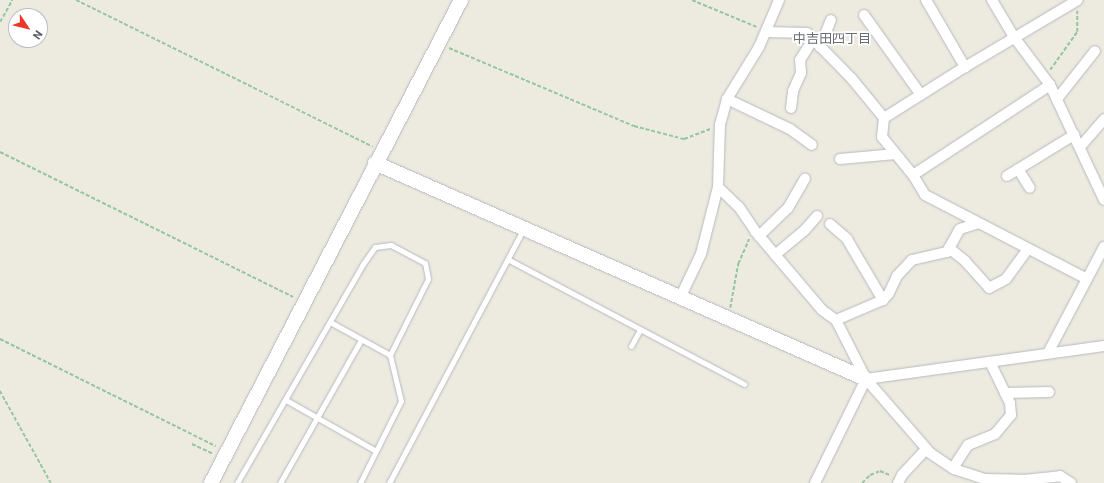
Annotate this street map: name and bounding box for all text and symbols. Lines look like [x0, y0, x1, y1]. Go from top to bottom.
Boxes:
north arrow [8, 8, 48, 48]
text: N [30, 28, 45, 41]
district label: 中吉田四丁目 [793, 31, 871, 47]

